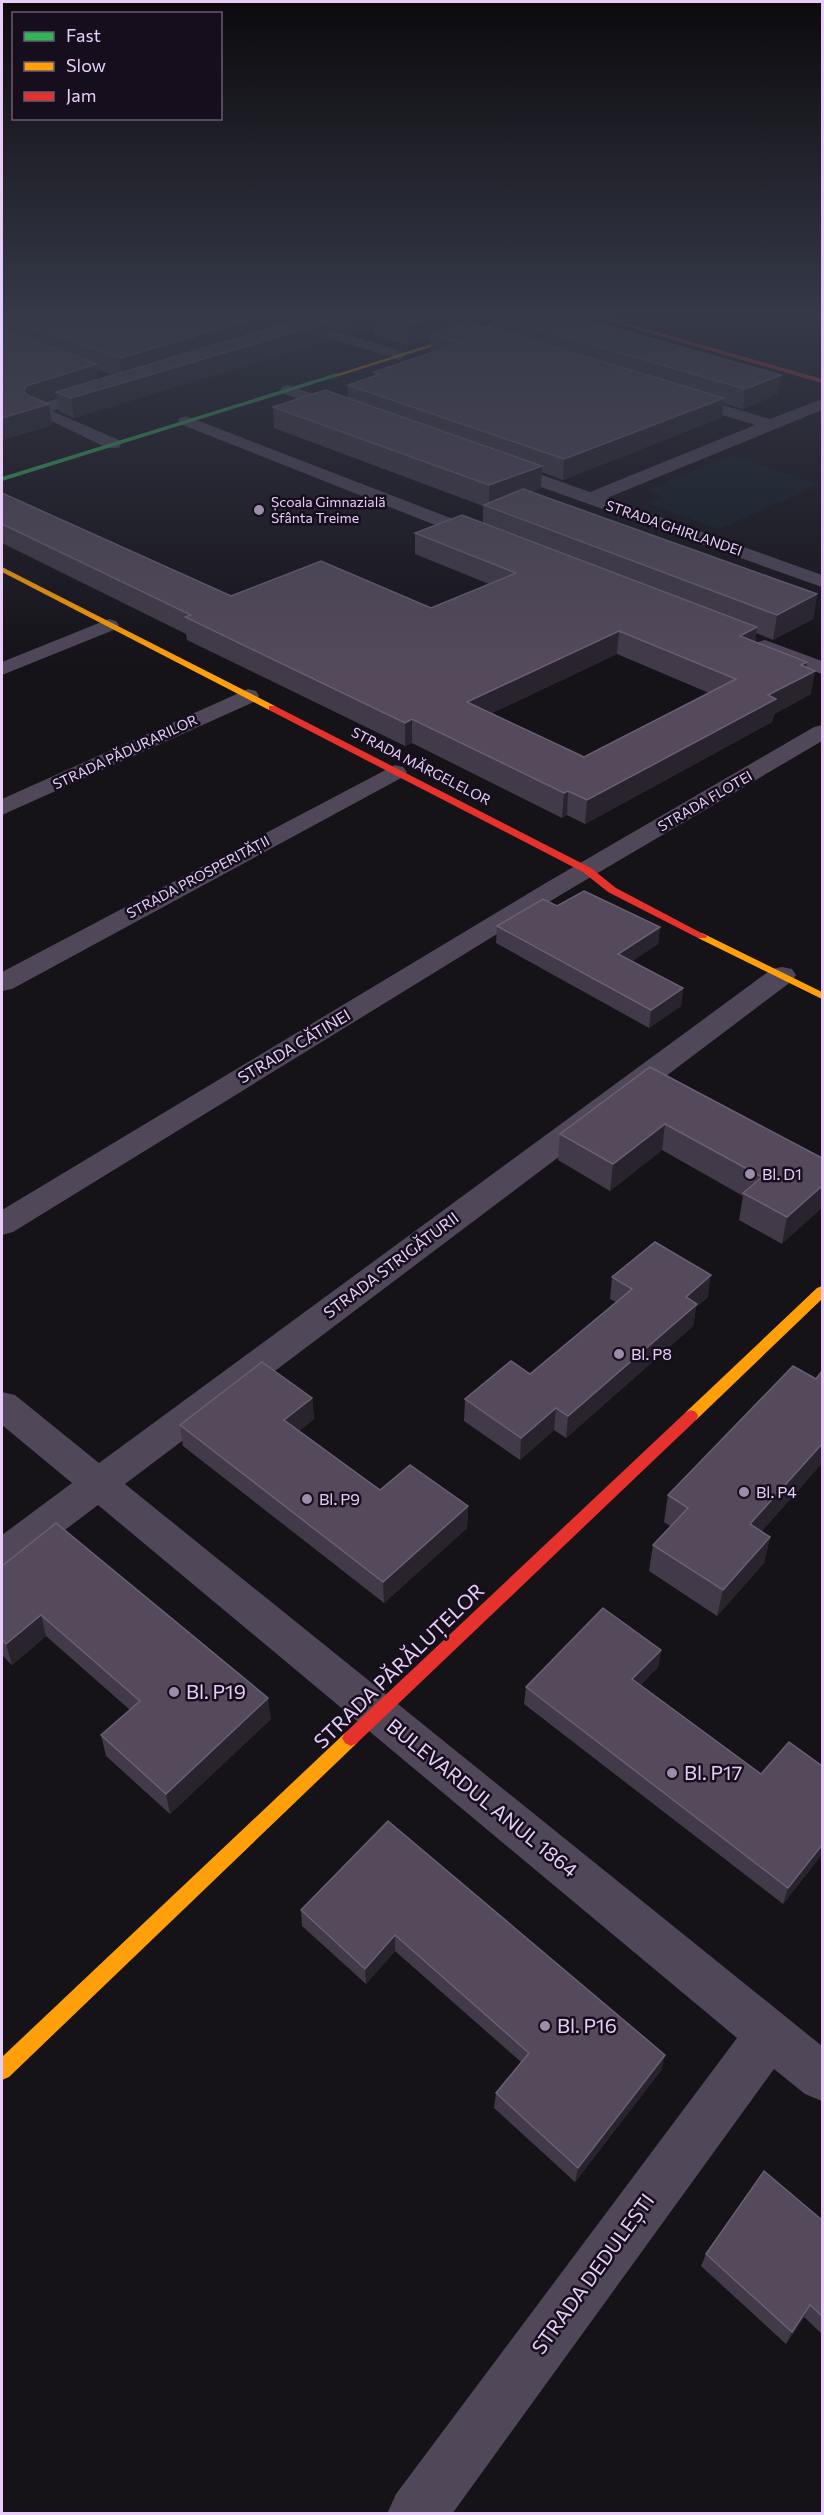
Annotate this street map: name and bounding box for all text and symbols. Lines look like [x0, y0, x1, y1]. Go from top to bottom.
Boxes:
legend [12, 12, 222, 120]
text: Fast [66, 24, 101, 46]
text: Slow [66, 54, 106, 76]
text: Jam [66, 84, 96, 106]
place label: Școala Gimnazială Sfânta Treime [271, 493, 386, 526]
street label: STRADA GHIRLANDEI [604, 496, 745, 559]
marker: Școala Gimnazială Sfânta Treime [252, 503, 266, 517]
street label: STRADA PĂDURARILOR [50, 711, 200, 793]
street label: STRADA MĂRGELELOR [349, 723, 494, 808]
street label: STRADA FLOTEI [654, 767, 755, 834]
street label: STRADA PROSPERITĂȚII [123, 832, 273, 922]
street label: STRADA CĂTINEI [234, 1004, 353, 1087]
place label: Bl. D1 [762, 1164, 802, 1183]
marker: Bl. D1 [743, 1167, 757, 1181]
street label: STRADA STRIGĂTURII [319, 1208, 462, 1322]
place label: Bl. P8 [631, 1344, 672, 1363]
marker: Bl. P8 [612, 1347, 626, 1361]
place label: Bl. P4 [756, 1482, 797, 1501]
marker: Bl. P4 [737, 1485, 751, 1499]
place label: Bl. P9 [319, 1489, 360, 1508]
marker: Bl. P9 [300, 1492, 314, 1506]
street label: STRADA PĂRĂLUȚELOR [308, 1578, 490, 1754]
place label: Bl. P19 [186, 1679, 246, 1703]
marker: Bl. P19 [167, 1685, 181, 1699]
street label: BULEVARDUL ANUL 1864 [382, 1713, 583, 1882]
place label: Bl. P17 [684, 1760, 742, 1784]
marker: Bl. P17 [665, 1766, 679, 1780]
place label: Bl. P16 [557, 2013, 617, 2037]
marker: Bl. P16 [538, 2019, 552, 2033]
street label: STRADA DEDULEȘTI [526, 2189, 660, 2359]

